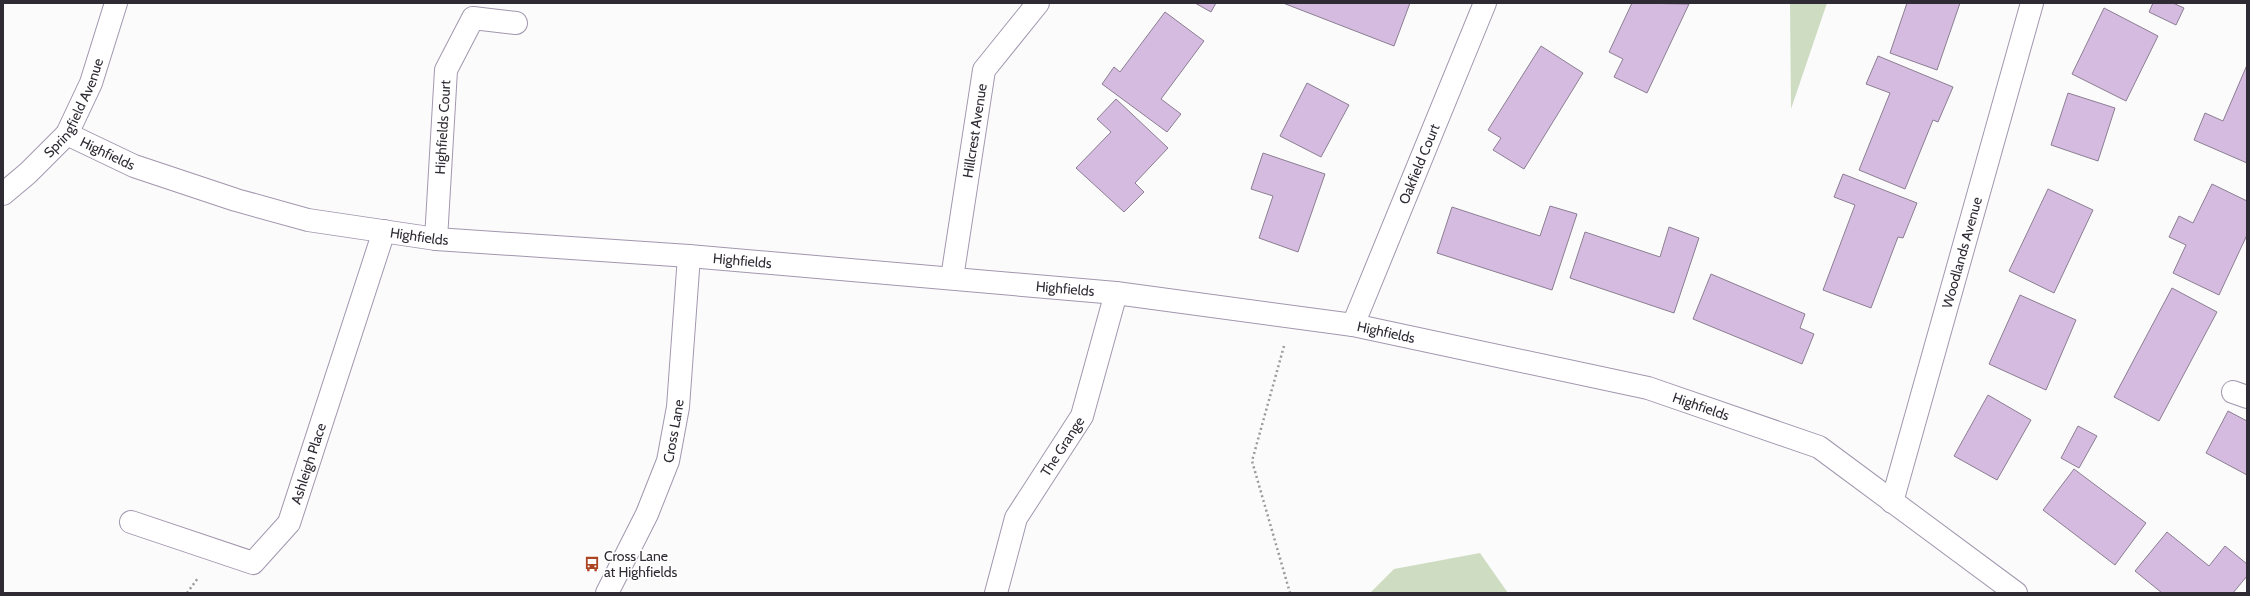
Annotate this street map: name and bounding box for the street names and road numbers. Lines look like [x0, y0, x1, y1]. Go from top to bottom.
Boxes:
street label: Springfield Avenue [40, 56, 107, 161]
street label: Highfields Court [431, 79, 454, 175]
street label: Hillcrest Avenue [959, 82, 991, 179]
street label: Oakfield Court [1395, 121, 1444, 207]
street label: Highfields [77, 133, 138, 174]
street label: Woodlands Avenue [1938, 195, 1986, 310]
street label: Highfields [389, 223, 449, 249]
street label: Highfields [712, 249, 773, 272]
street label: Highfields [1035, 277, 1095, 300]
street label: Highfields [1355, 317, 1417, 347]
street label: Highfields [1670, 388, 1732, 424]
street label: Cross Lane [659, 399, 688, 464]
street label: The Grange [1036, 413, 1088, 480]
street label: Ashleigh Place [287, 421, 330, 507]

